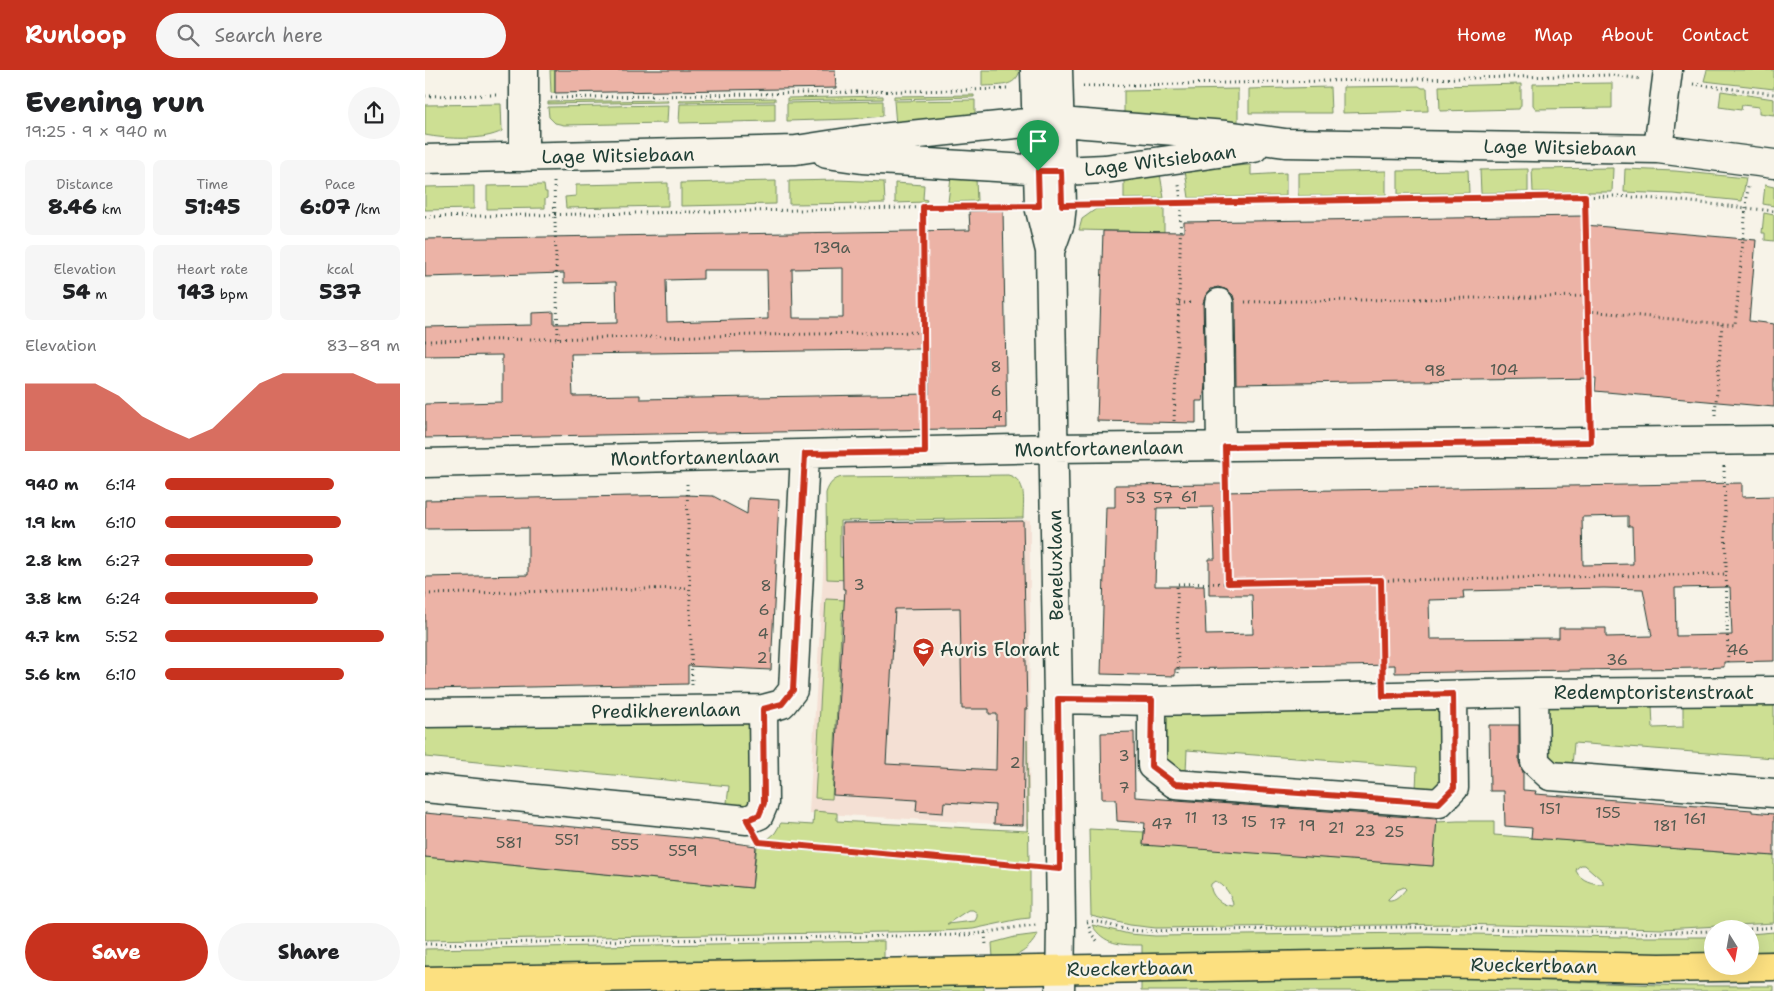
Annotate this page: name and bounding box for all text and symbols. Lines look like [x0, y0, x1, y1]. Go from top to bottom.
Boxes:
search box [156, 13, 506, 58]
text: Runloop [25, 19, 126, 51]
icon: search [174, 21, 202, 49]
text: Search here [214, 23, 323, 48]
text: Home [1457, 23, 1506, 47]
text: Map [1534, 23, 1573, 47]
text: About [1601, 23, 1654, 47]
text: Contact [1682, 23, 1749, 47]
text: Evening run [25, 83, 204, 121]
button: share [348, 87, 400, 139]
pin [1017, 120, 1059, 171]
text: 19:25 · 9 × 940 m [25, 121, 167, 142]
icon: arrive [1024, 127, 1052, 155]
street label: Lage Witsiebaan [1483, 134, 1637, 161]
street label: Lage Witsiebaan [1083, 139, 1238, 182]
street label: Lage Witsiebaan [541, 142, 695, 169]
text: Distance [56, 175, 114, 193]
text: Time [196, 175, 229, 193]
text: Pace [325, 175, 356, 193]
text: 8.46 [48, 193, 97, 221]
text: 51:45 [185, 193, 240, 221]
text: 6:07 [300, 193, 350, 221]
text: km [97, 200, 122, 218]
text: /km [350, 200, 380, 218]
house number: 139a [813, 237, 851, 258]
text: Elevation [53, 260, 116, 278]
text: Heart rate [177, 260, 248, 278]
text: kcal [327, 260, 354, 278]
text: 54 [62, 278, 90, 306]
text: 143 [177, 278, 215, 306]
text: 537 [319, 278, 361, 306]
text: m [90, 285, 107, 303]
text: bpm [215, 285, 248, 303]
text: Elevation [25, 335, 97, 356]
text: 83–89 m [326, 335, 400, 356]
house number: 8 [990, 356, 1002, 377]
house number: 104 [1490, 359, 1518, 380]
house number: 98 [1424, 360, 1446, 381]
house number: 6 [990, 380, 1002, 401]
house number: 4 [991, 405, 1003, 426]
street label: Montfortanenlaan [1014, 435, 1184, 462]
street label: Montfortanenlaan [610, 444, 780, 471]
text: 940 m [25, 474, 78, 495]
text: 6:14 [105, 474, 136, 495]
house number: 61 [1181, 486, 1197, 507]
house number: 53 [1126, 487, 1146, 508]
house number: 57 [1153, 487, 1173, 508]
street label: Beneluxlaan [1042, 509, 1069, 621]
text: 1.9 km [25, 512, 76, 533]
text: 6:10 [105, 512, 136, 533]
text: 2.8 km [25, 550, 82, 571]
text: 6:27 [105, 550, 140, 571]
house number: 3 [853, 574, 865, 595]
house number: 8 [760, 575, 772, 596]
text: 3.8 km [25, 588, 82, 609]
text: 6:24 [105, 588, 141, 609]
house number: 6 [758, 599, 770, 620]
house number: 4 [757, 623, 769, 644]
text: 4.7 km [25, 626, 80, 647]
text: 5:52 [105, 626, 138, 647]
school or university icon: Auris Florant [912, 637, 936, 668]
place label: Auris Florant [940, 637, 1060, 662]
house number: 46 [1727, 639, 1749, 660]
house number: 2 [756, 647, 768, 668]
house number: 36 [1606, 649, 1628, 670]
text: 5.6 km [25, 664, 80, 685]
text: 6:10 [105, 664, 136, 685]
street label: Redemptoristenstraat [1554, 680, 1754, 705]
street label: Predikherenlaan [591, 697, 741, 724]
house number: 3 [1118, 745, 1130, 766]
house number: 2 [1009, 752, 1021, 773]
house number: 7 [1118, 777, 1130, 798]
house number: 151 [1539, 798, 1561, 819]
house number: 155 [1595, 802, 1621, 823]
house number: 11 [1185, 807, 1197, 828]
house number: 161 [1684, 808, 1706, 829]
house number: 13 [1211, 809, 1229, 830]
house number: 15 [1241, 811, 1257, 832]
house number: 47 [1151, 813, 1173, 834]
house number: 17 [1269, 813, 1287, 834]
house number: 19 [1298, 815, 1316, 836]
house number: 181 [1653, 815, 1677, 836]
house number: 21 [1327, 817, 1345, 838]
house number: 23 [1354, 820, 1376, 841]
house number: 25 [1384, 821, 1404, 842]
house number: 551 [554, 829, 580, 850]
house number: 581 [496, 832, 522, 853]
house number: 555 [611, 834, 639, 855]
house number: 559 [668, 840, 698, 861]
north arrow [1704, 920, 1759, 975]
map controls [1704, 920, 1759, 975]
button: Save [25, 923, 208, 981]
button: Share [218, 923, 400, 981]
street label: Rueckertbaan [1470, 952, 1598, 979]
street label: Rueckertbaan [1066, 955, 1194, 982]

